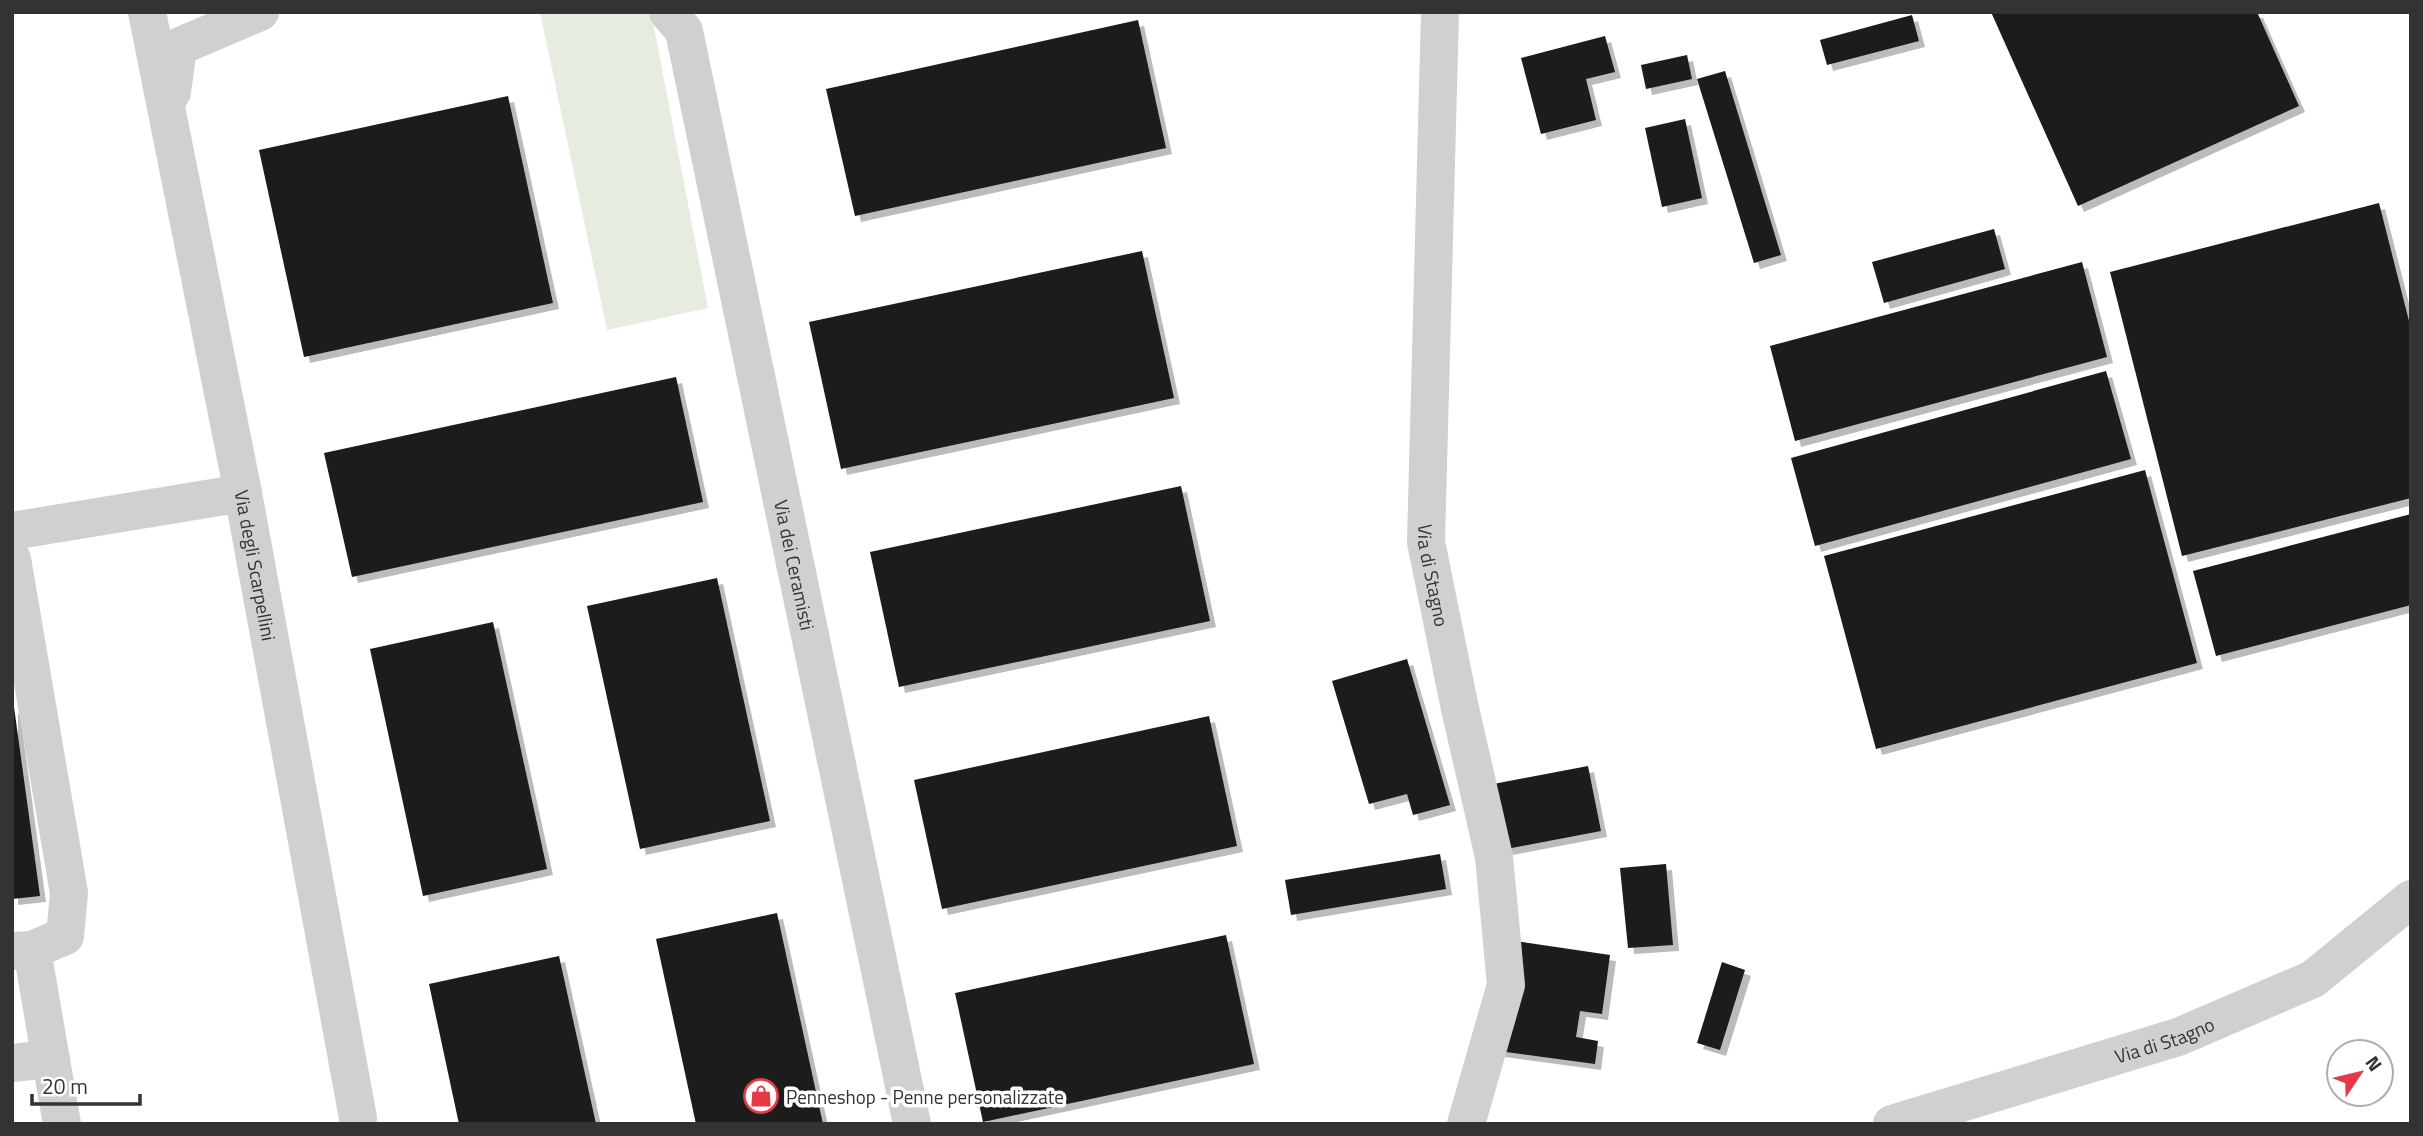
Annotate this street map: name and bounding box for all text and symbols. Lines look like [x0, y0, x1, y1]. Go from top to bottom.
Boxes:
street label: Via degli Scarpellini [228, 488, 284, 643]
street label: Via dei Ceramisti [768, 497, 823, 633]
street label: Via di Stagno [1411, 524, 1457, 629]
street label: Via di Stagno [2111, 1009, 2219, 1070]
north arrow [2325, 1038, 2395, 1108]
text: N [2359, 1049, 2390, 1077]
scale bar [32, 1062, 140, 1106]
text: 20 m [42, 1070, 88, 1102]
shop icon: Penneshop - Penne personalizzate [742, 1077, 780, 1115]
place label: Penneshop - Penne personalizzate [786, 1082, 1064, 1111]

